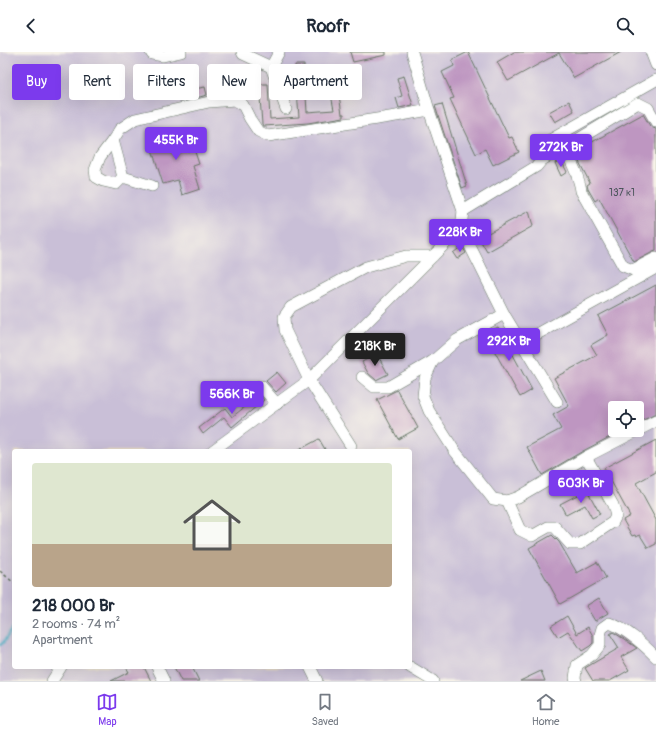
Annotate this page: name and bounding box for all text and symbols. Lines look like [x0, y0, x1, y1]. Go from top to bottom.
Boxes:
icon: back [20, 15, 42, 37]
text: Roofr [306, 15, 350, 38]
icon: search [614, 15, 636, 37]
chip: Buy [12, 64, 61, 100]
chip: Rent [69, 64, 125, 100]
chip: Filters [133, 64, 199, 100]
chip: New [207, 64, 261, 100]
chip: Apartment [269, 64, 362, 100]
pin: 455K Br [139, 127, 213, 161]
text: 455K Br [154, 132, 198, 148]
pin: 272K Br [524, 134, 598, 168]
text: 272K Br [539, 139, 583, 155]
house number: 137 к1 [609, 187, 635, 199]
pin: 228K Br [423, 219, 497, 253]
text: 228K Br [438, 224, 482, 240]
pin: 292K Br [472, 328, 546, 362]
pin: 218K Br [338, 333, 412, 367]
text: 292K Br [487, 333, 531, 349]
text: 218K Br [354, 338, 396, 354]
pin: 566K Br [195, 381, 269, 415]
text: 566K Br [210, 386, 254, 402]
map controls [608, 401, 644, 437]
button: locate [608, 401, 644, 437]
pin: 603K Br [544, 470, 618, 504]
text: 603K Br [558, 475, 604, 491]
icon: home [176, 489, 248, 561]
text: 218 000 Br [32, 595, 115, 616]
text: 2 rooms · 74 m² [32, 616, 120, 632]
text: Apartment [32, 632, 93, 648]
tab: Map [96, 691, 118, 728]
tab: Saved [311, 691, 339, 728]
tab: Home [532, 691, 559, 728]

